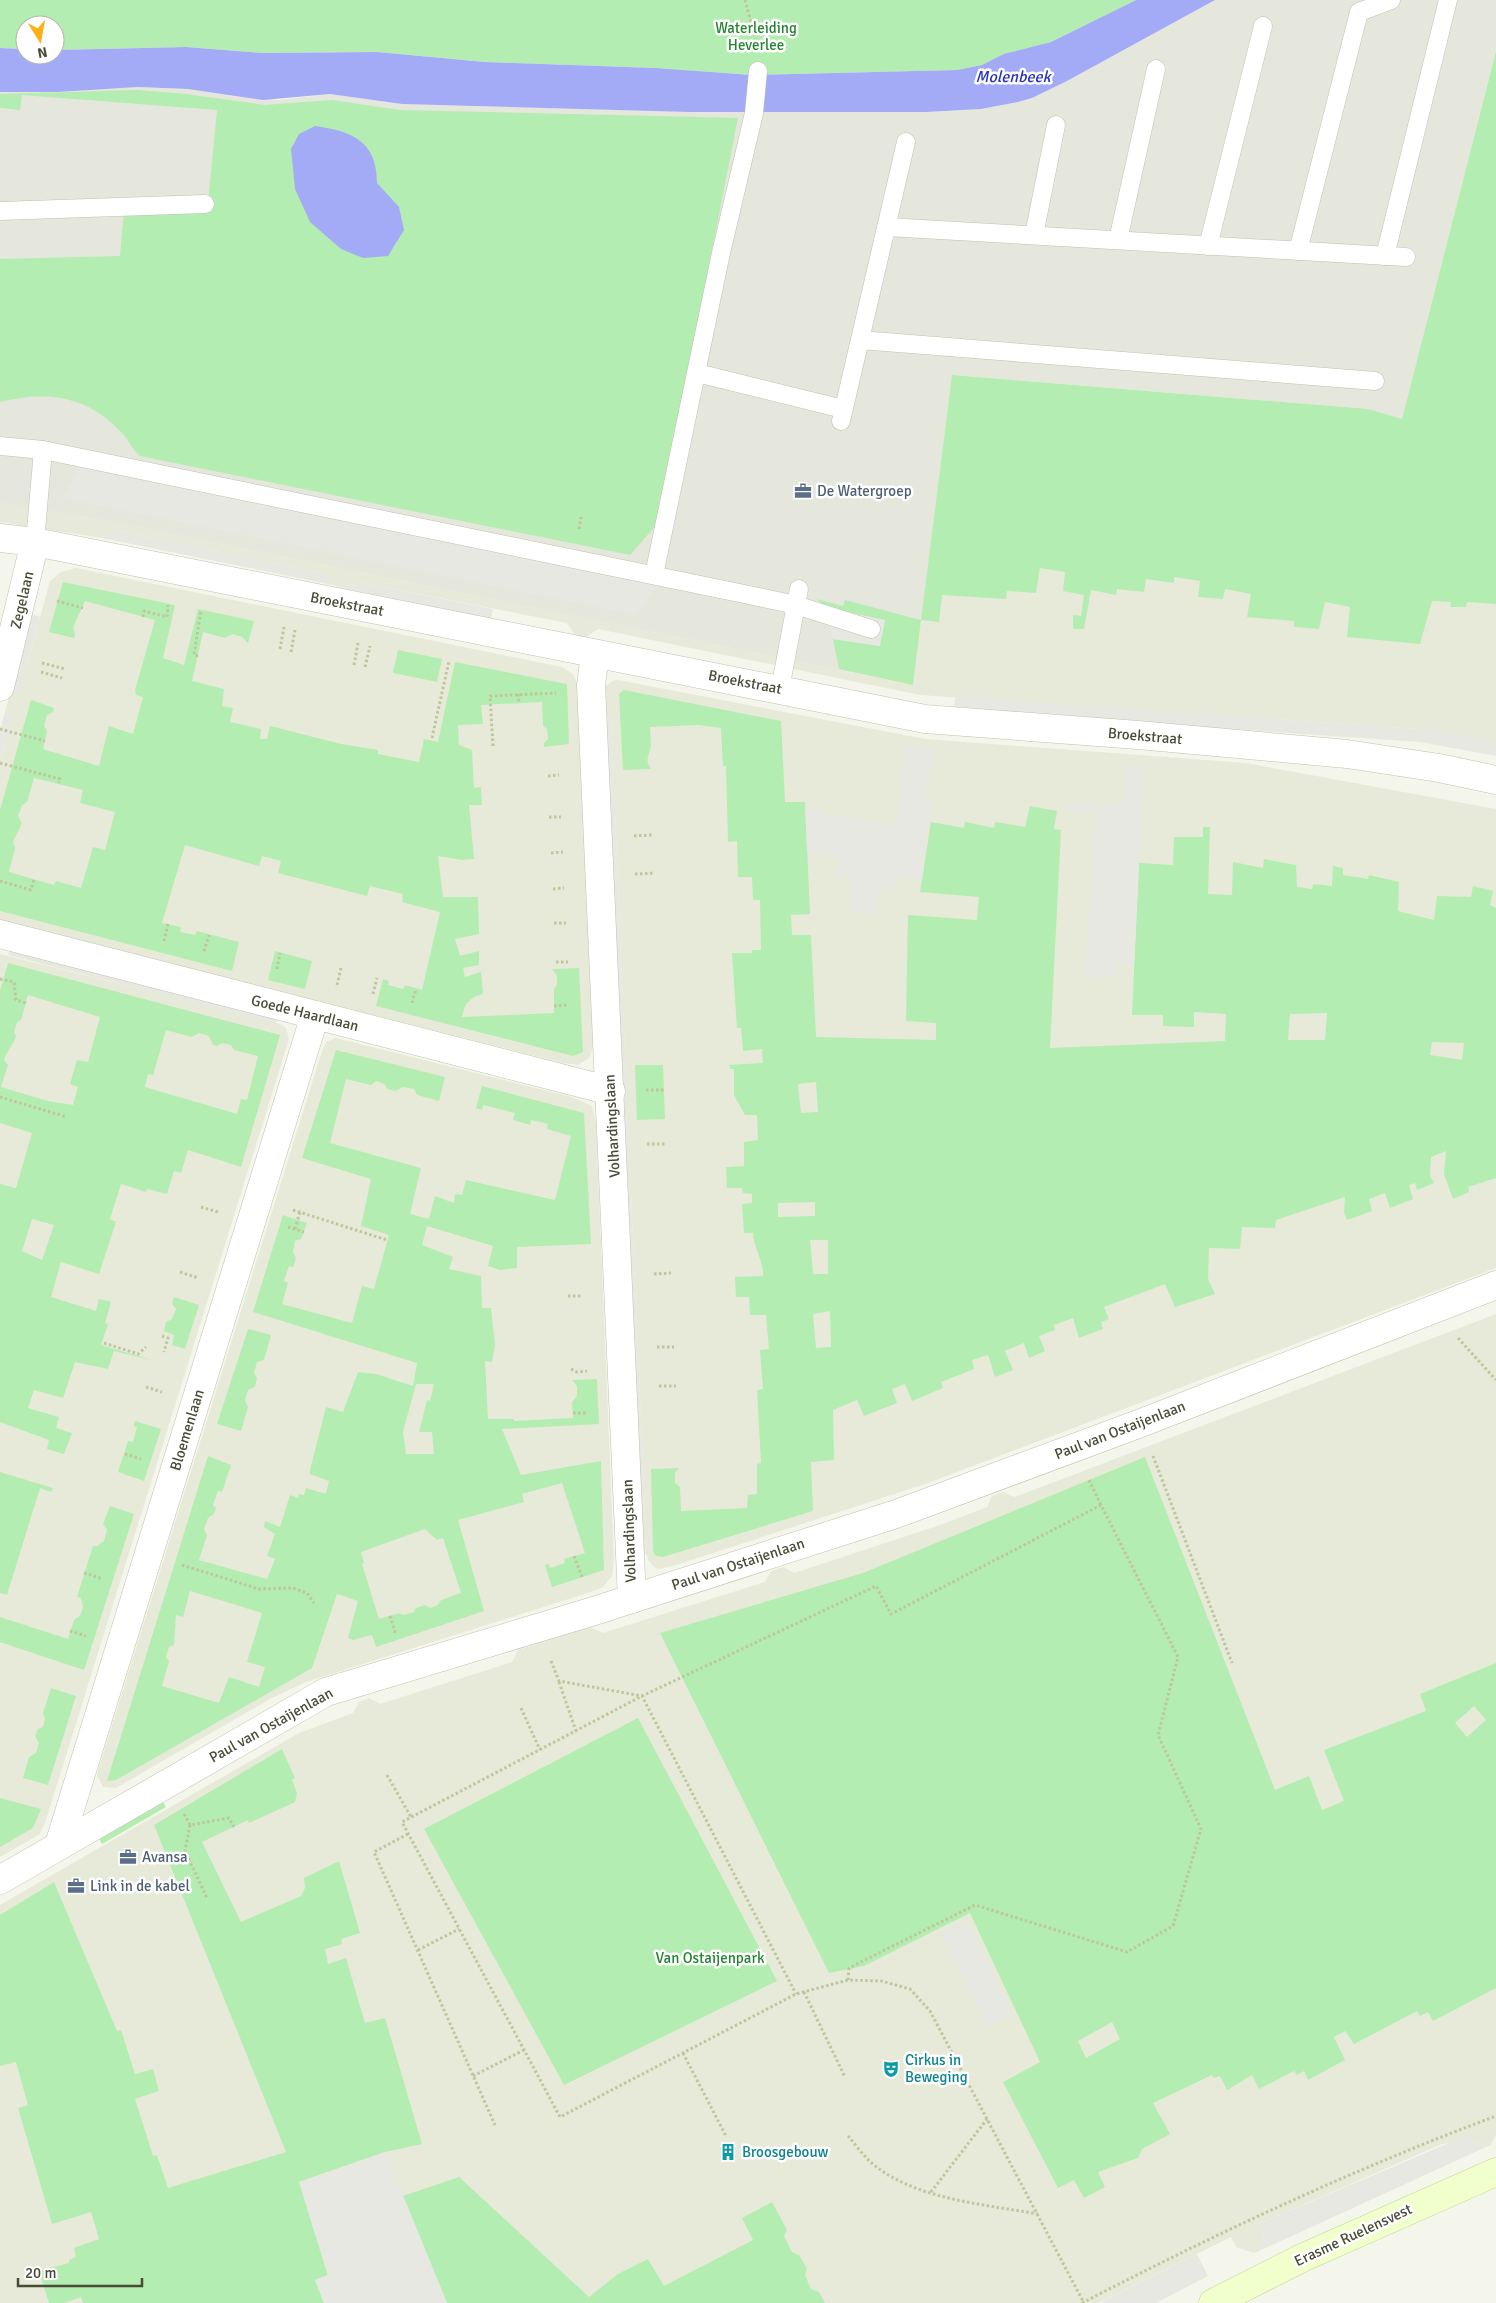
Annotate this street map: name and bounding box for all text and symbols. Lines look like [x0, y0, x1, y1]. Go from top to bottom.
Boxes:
north arrow [15, 15, 65, 65]
park label: Waterleiding Heverlee [715, 19, 797, 54]
text: N [36, 43, 49, 62]
water label: Molenbeek [976, 67, 1052, 87]
office icon: De Watergroep [793, 481, 813, 501]
place label: De Watergroep [817, 482, 912, 500]
street label: Zegelaan [7, 569, 37, 631]
street label: Broekstraat [309, 588, 385, 620]
street label: Broekstraat [707, 666, 783, 698]
street label: Broekstraat [1107, 724, 1183, 748]
street label: Goede Haardlaan [249, 991, 361, 1035]
street label: Volhardingslaan [600, 1074, 624, 1178]
street label: Bloemenlaan [166, 1387, 208, 1473]
street label: Paul van Ostaijenlaan [1052, 1397, 1188, 1463]
street label: Volhardingslaan [618, 1479, 640, 1583]
street label: Paul van Ostaijenlaan [669, 1534, 807, 1594]
street label: Paul van Ostaijenlaan [206, 1684, 336, 1766]
office icon: Avansa [118, 1847, 138, 1867]
place label: Avansa [142, 1848, 188, 1866]
office icon: Link in de kabel [66, 1876, 86, 1896]
place label: Link in de kabel [90, 1877, 190, 1895]
park label: Van Ostaijenpark [656, 1949, 765, 1967]
place label: Cirkus in Beweging [905, 2051, 968, 2086]
theatre icon: Cirkus in Beweging [881, 2059, 901, 2079]
building icon: Broosgebouw [718, 2142, 738, 2162]
place label: Broosgebouw [742, 2143, 829, 2161]
street label: Erasme Ruelensvest [1291, 2200, 1415, 2270]
scale bar [18, 2256, 141, 2288]
text: 20 m [25, 2264, 56, 2282]

